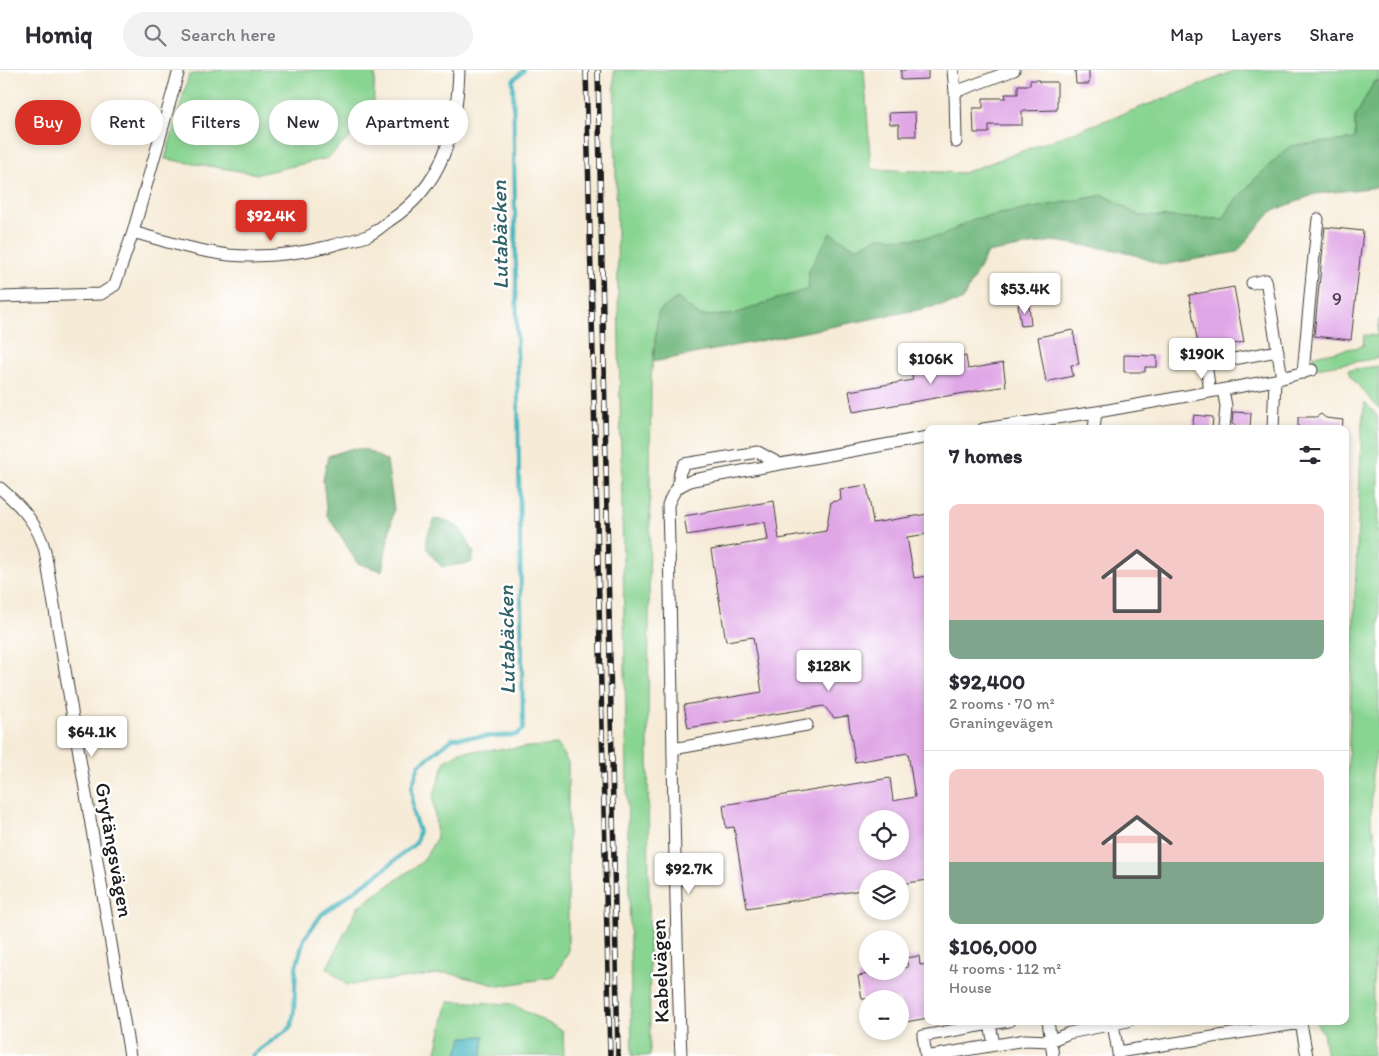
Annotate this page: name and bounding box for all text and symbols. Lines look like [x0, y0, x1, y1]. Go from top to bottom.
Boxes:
search box [123, 12, 473, 57]
text: Homiq [25, 20, 93, 49]
icon: search [141, 21, 169, 49]
text: Search here [181, 23, 276, 46]
text: Map [1170, 24, 1203, 46]
text: Layers [1231, 24, 1281, 46]
text: Share [1309, 24, 1354, 46]
chip: Buy [15, 100, 81, 145]
chip: Rent [91, 100, 163, 145]
chip: Filters [173, 100, 259, 145]
chip: New [269, 100, 338, 145]
chip: Apartment [348, 100, 468, 145]
water label: Lutabäcken [485, 180, 514, 290]
pin: $92.4K [230, 200, 312, 242]
text: $92.4K [247, 206, 295, 225]
pin: $53.4K [984, 272, 1066, 315]
text: $53.4K [1000, 279, 1050, 298]
house number: 9 [1332, 287, 1342, 310]
pin: $190K [1167, 338, 1237, 380]
pin: $106K [896, 342, 966, 385]
text: $190K [1180, 344, 1224, 363]
text: $106K [909, 349, 953, 368]
icon: filters [1296, 441, 1324, 469]
text: 7 homes [949, 443, 1023, 468]
icon: home [1092, 536, 1182, 626]
water label: Lutabäcken [492, 585, 521, 695]
pin: $128K [794, 650, 864, 692]
text: $128K [808, 656, 850, 675]
text: $92,400 [949, 669, 1025, 694]
text: 2 rooms · 70 m² [949, 694, 1055, 713]
text: Graningevägen [949, 713, 1053, 732]
pin: $64.1K [51, 716, 133, 758]
text: $64.1K [68, 722, 116, 741]
street label: Grytängsvägen [90, 780, 139, 919]
icon: home [1092, 802, 1182, 892]
map controls [859, 810, 909, 1040]
button: locate [859, 810, 909, 860]
pin: $92.7K [648, 852, 730, 895]
text: $92.7K [666, 859, 713, 878]
button: layers [859, 870, 909, 920]
street label: Kabelvägen [645, 919, 674, 1023]
button: + [859, 930, 909, 980]
text: $106,000 [949, 934, 1037, 959]
text: 4 rooms · 112 m² [949, 959, 1061, 978]
text: House [949, 978, 992, 997]
button: − [859, 990, 909, 1040]

